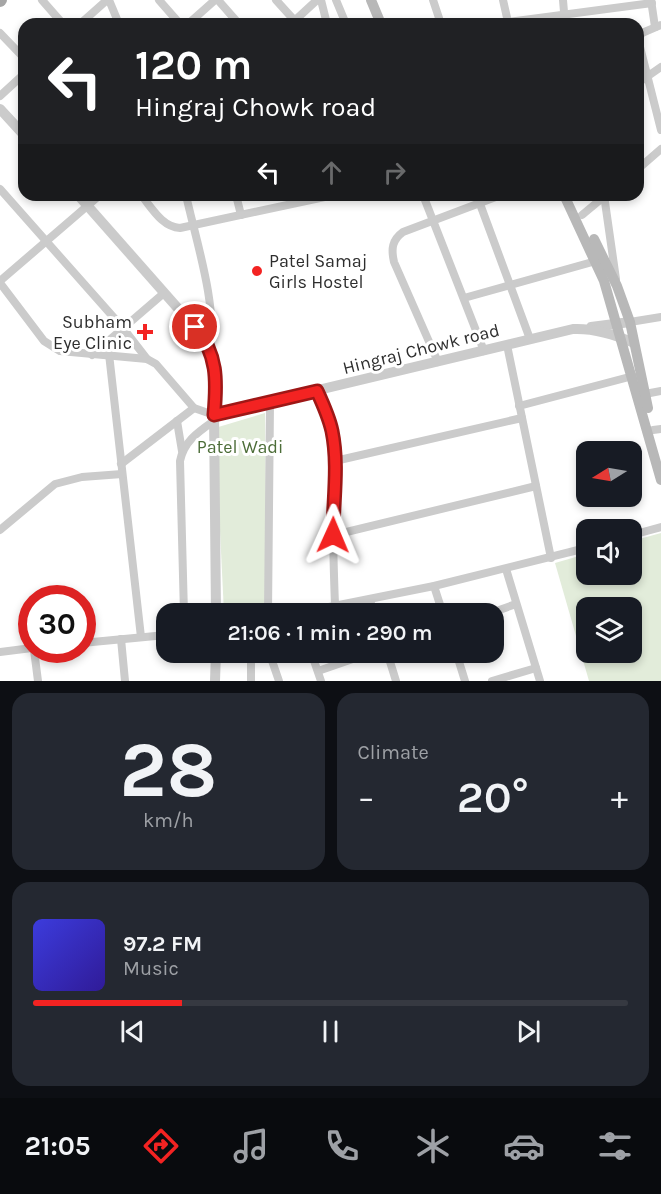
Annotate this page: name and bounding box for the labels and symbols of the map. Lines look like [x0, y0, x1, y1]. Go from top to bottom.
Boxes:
place label: Patel Samaj Girls Hostel [269, 250, 367, 293]
marker: Patel Samaj Girls Hostel [250, 264, 264, 278]
pin [169, 301, 220, 352]
place label: Subham Eye Clinic [53, 311, 132, 354]
street label: Hingraj Chowk road [340, 319, 502, 379]
marker: Subham Eye Clinic [136, 323, 154, 341]
park label: Patel Wadi [197, 436, 283, 458]
north arrow [576, 441, 642, 507]
position arrow [301, 503, 365, 567]
speed limit sign: 30 [18, 585, 96, 663]

